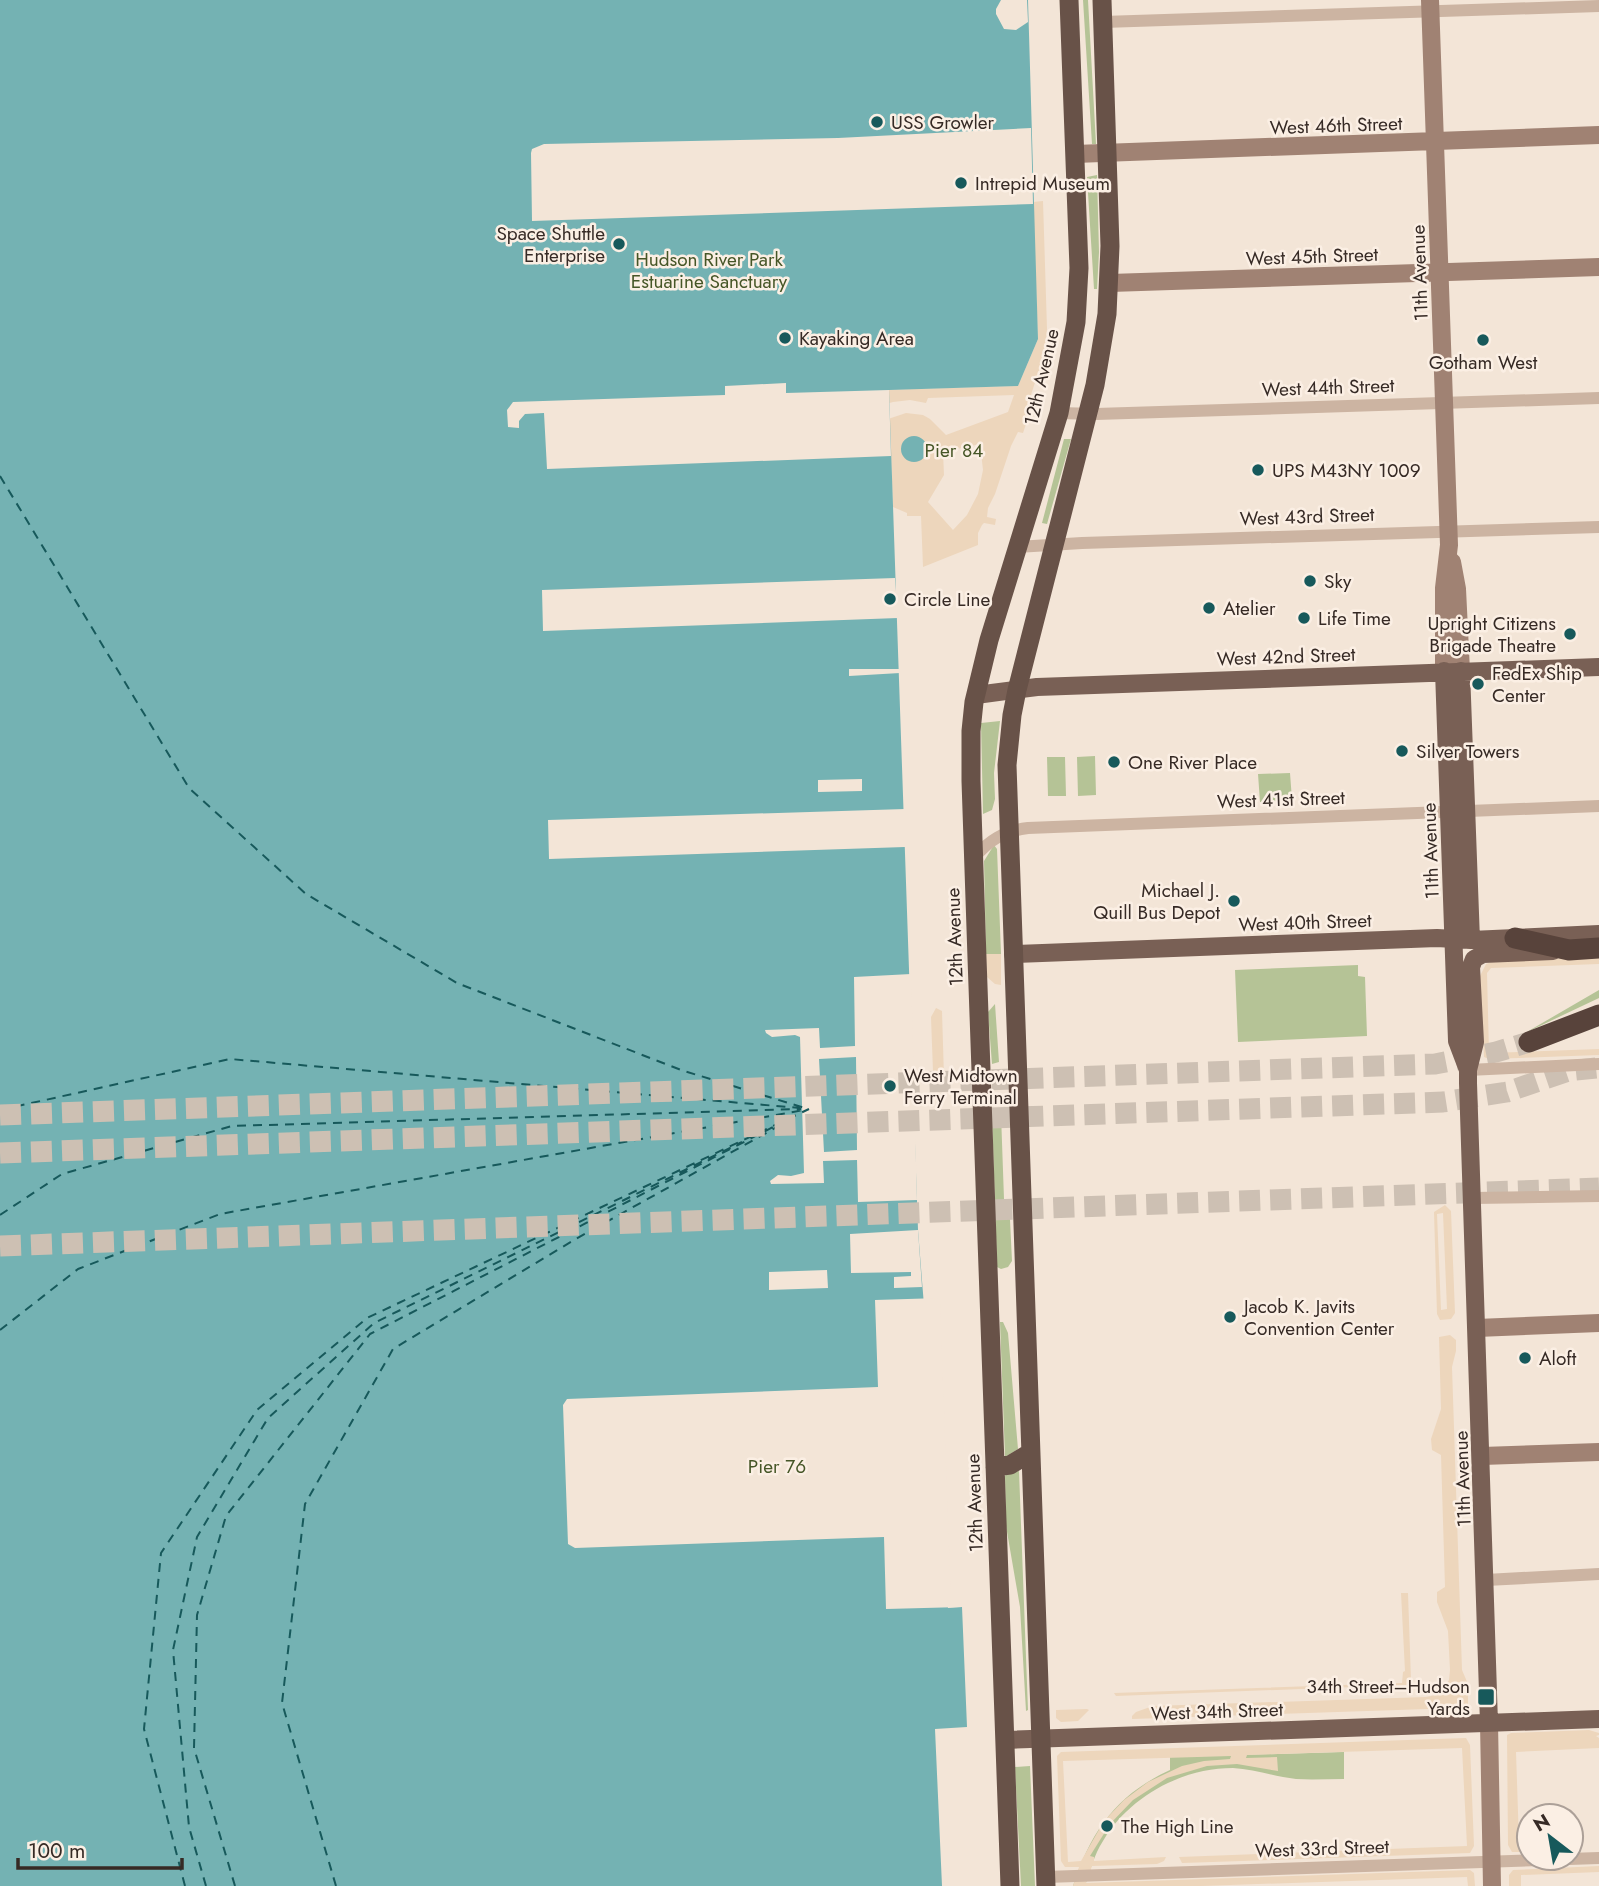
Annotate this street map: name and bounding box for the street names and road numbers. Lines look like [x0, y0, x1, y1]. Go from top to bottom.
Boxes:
street label: West 46th Street [1269, 110, 1403, 141]
street label: 11th Avenue [1404, 224, 1435, 322]
street label: West 45th Street [1245, 241, 1379, 272]
street label: 12th Avenue [1017, 326, 1066, 428]
street label: West 44th Street [1261, 372, 1395, 403]
street label: West 43rd Street [1239, 501, 1375, 532]
street label: West 42nd Street [1216, 641, 1356, 672]
street label: West 41st Street [1217, 784, 1346, 815]
street label: 11th Avenue [1415, 802, 1446, 900]
street label: 12th Avenue [939, 887, 970, 987]
street label: West 40th Street [1238, 907, 1372, 938]
street label: 11th Avenue [1447, 1430, 1478, 1528]
street label: 12th Avenue [959, 1453, 990, 1553]
street label: West 34th Street [1151, 1696, 1284, 1727]
street label: West 33rd Street [1255, 1833, 1390, 1864]

